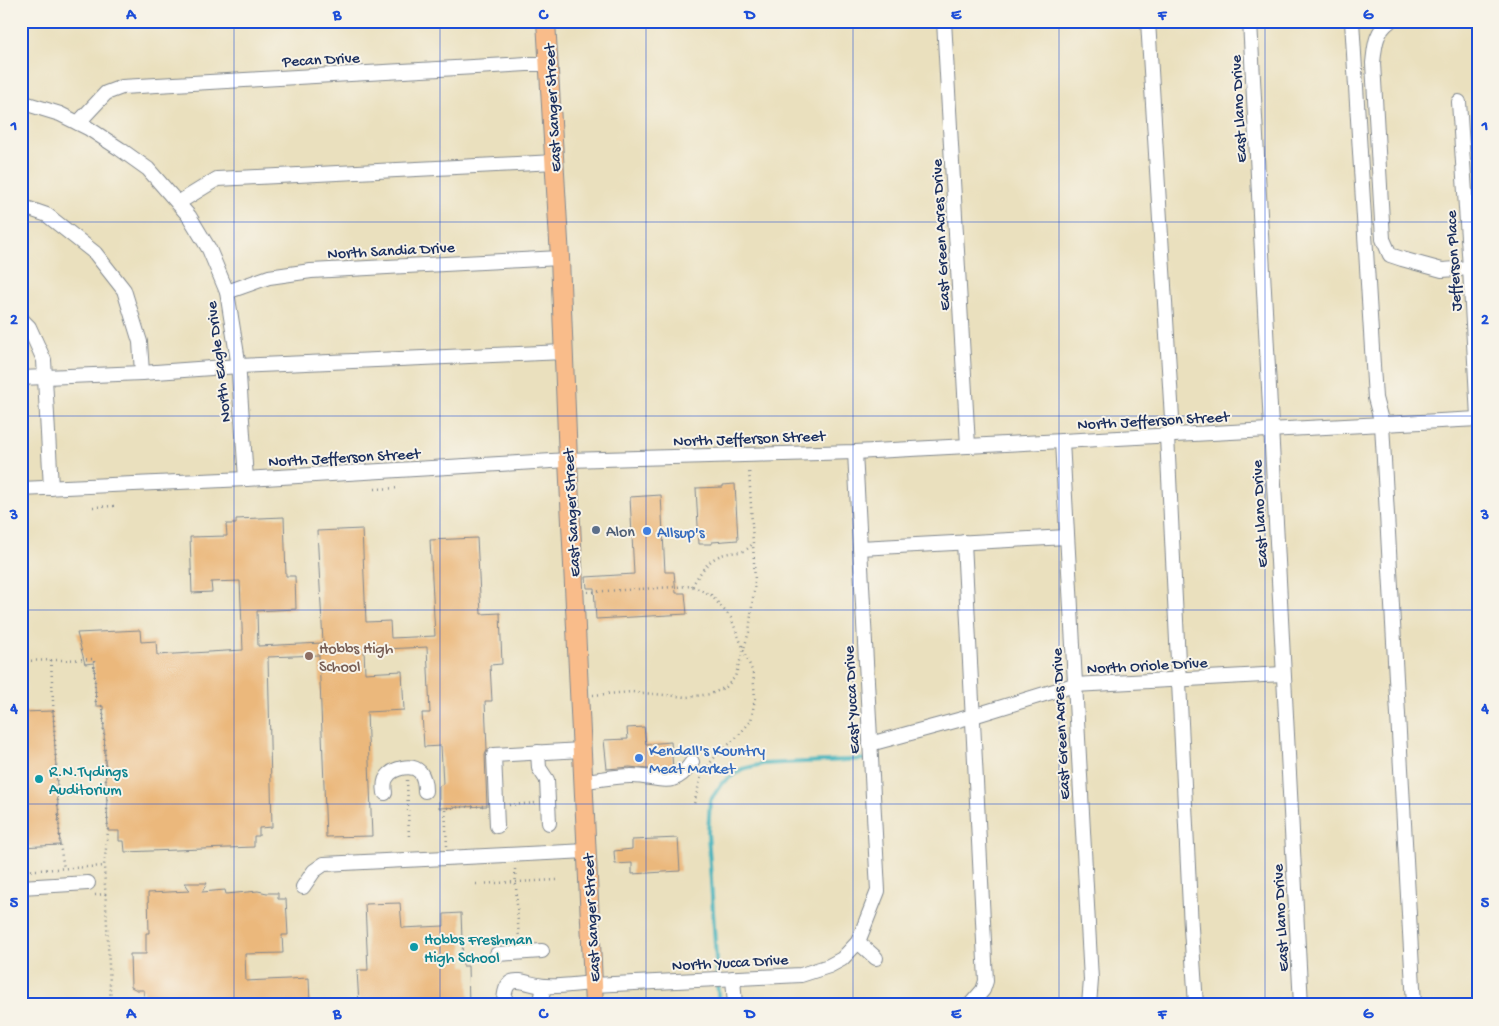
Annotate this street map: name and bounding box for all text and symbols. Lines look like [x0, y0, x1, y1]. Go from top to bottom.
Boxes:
text: A [125, 7, 137, 26]
text: B [332, 7, 342, 26]
text: C [538, 7, 549, 26]
text: D [743, 7, 756, 26]
text: E [951, 7, 962, 26]
text: F [1157, 7, 1168, 26]
text: G [1363, 7, 1374, 26]
street label: East Sanger Street [542, 42, 567, 172]
street label: Pecan Drive [281, 50, 361, 73]
street label: East Llano Drive [1228, 54, 1253, 163]
text: 1 [10, 118, 17, 137]
text: 1 [1481, 118, 1488, 137]
street label: East Green Acres Drive [929, 158, 956, 311]
street label: Jefferson Place [1443, 209, 1468, 312]
street label: North Sandia Drive [327, 240, 456, 265]
street label: North Eagle Drive [204, 299, 237, 423]
text: 2 [10, 312, 18, 331]
text: 2 [1481, 312, 1489, 331]
street label: North Jefferson Street [1077, 409, 1231, 436]
street label: North Jefferson Street [673, 428, 827, 453]
street label: North Jefferson Street [268, 446, 422, 473]
street label: East Sanger Street [561, 447, 586, 577]
street label: East Llano Drive [1249, 459, 1274, 568]
text: 3 [9, 507, 18, 526]
text: 3 [1480, 507, 1489, 526]
marker: Alon [590, 524, 602, 536]
place label: Alon [606, 524, 635, 543]
marker: Allsup's [641, 525, 653, 537]
place label: Allsup's [657, 525, 706, 544]
place label: Hobbs High School [319, 641, 394, 678]
street label: East Yucca Drive [841, 644, 866, 754]
street label: East Green Acres Drive [1049, 647, 1076, 800]
marker: Hobbs High School [303, 650, 315, 662]
street label: North Oriole Drive [1086, 655, 1209, 680]
text: 4 [9, 701, 18, 720]
text: 4 [1480, 701, 1489, 720]
place label: Kendall's Kountry Meat Market [649, 743, 765, 780]
marker: Kendall's Kountry Meat Market [633, 752, 645, 764]
place label: R.N.Tydings Auditorium [49, 764, 128, 801]
marker: R.N.Tydings Auditorium [33, 773, 45, 785]
street label: East Sanger Street [581, 852, 606, 982]
street label: East Llano Drive [1270, 863, 1295, 972]
text: 5 [10, 895, 19, 914]
text: 5 [1481, 895, 1490, 914]
place label: Hobbs Freshman High School [424, 932, 533, 969]
marker: Hobbs Freshman High School [408, 941, 420, 953]
street label: North Yucca Drive [671, 952, 790, 977]
text: A [125, 1006, 137, 1025]
text: B [332, 1006, 342, 1025]
text: C [538, 1006, 549, 1025]
text: D [743, 1006, 756, 1025]
text: E [951, 1006, 962, 1025]
text: F [1157, 1006, 1168, 1025]
text: G [1363, 1006, 1374, 1025]

